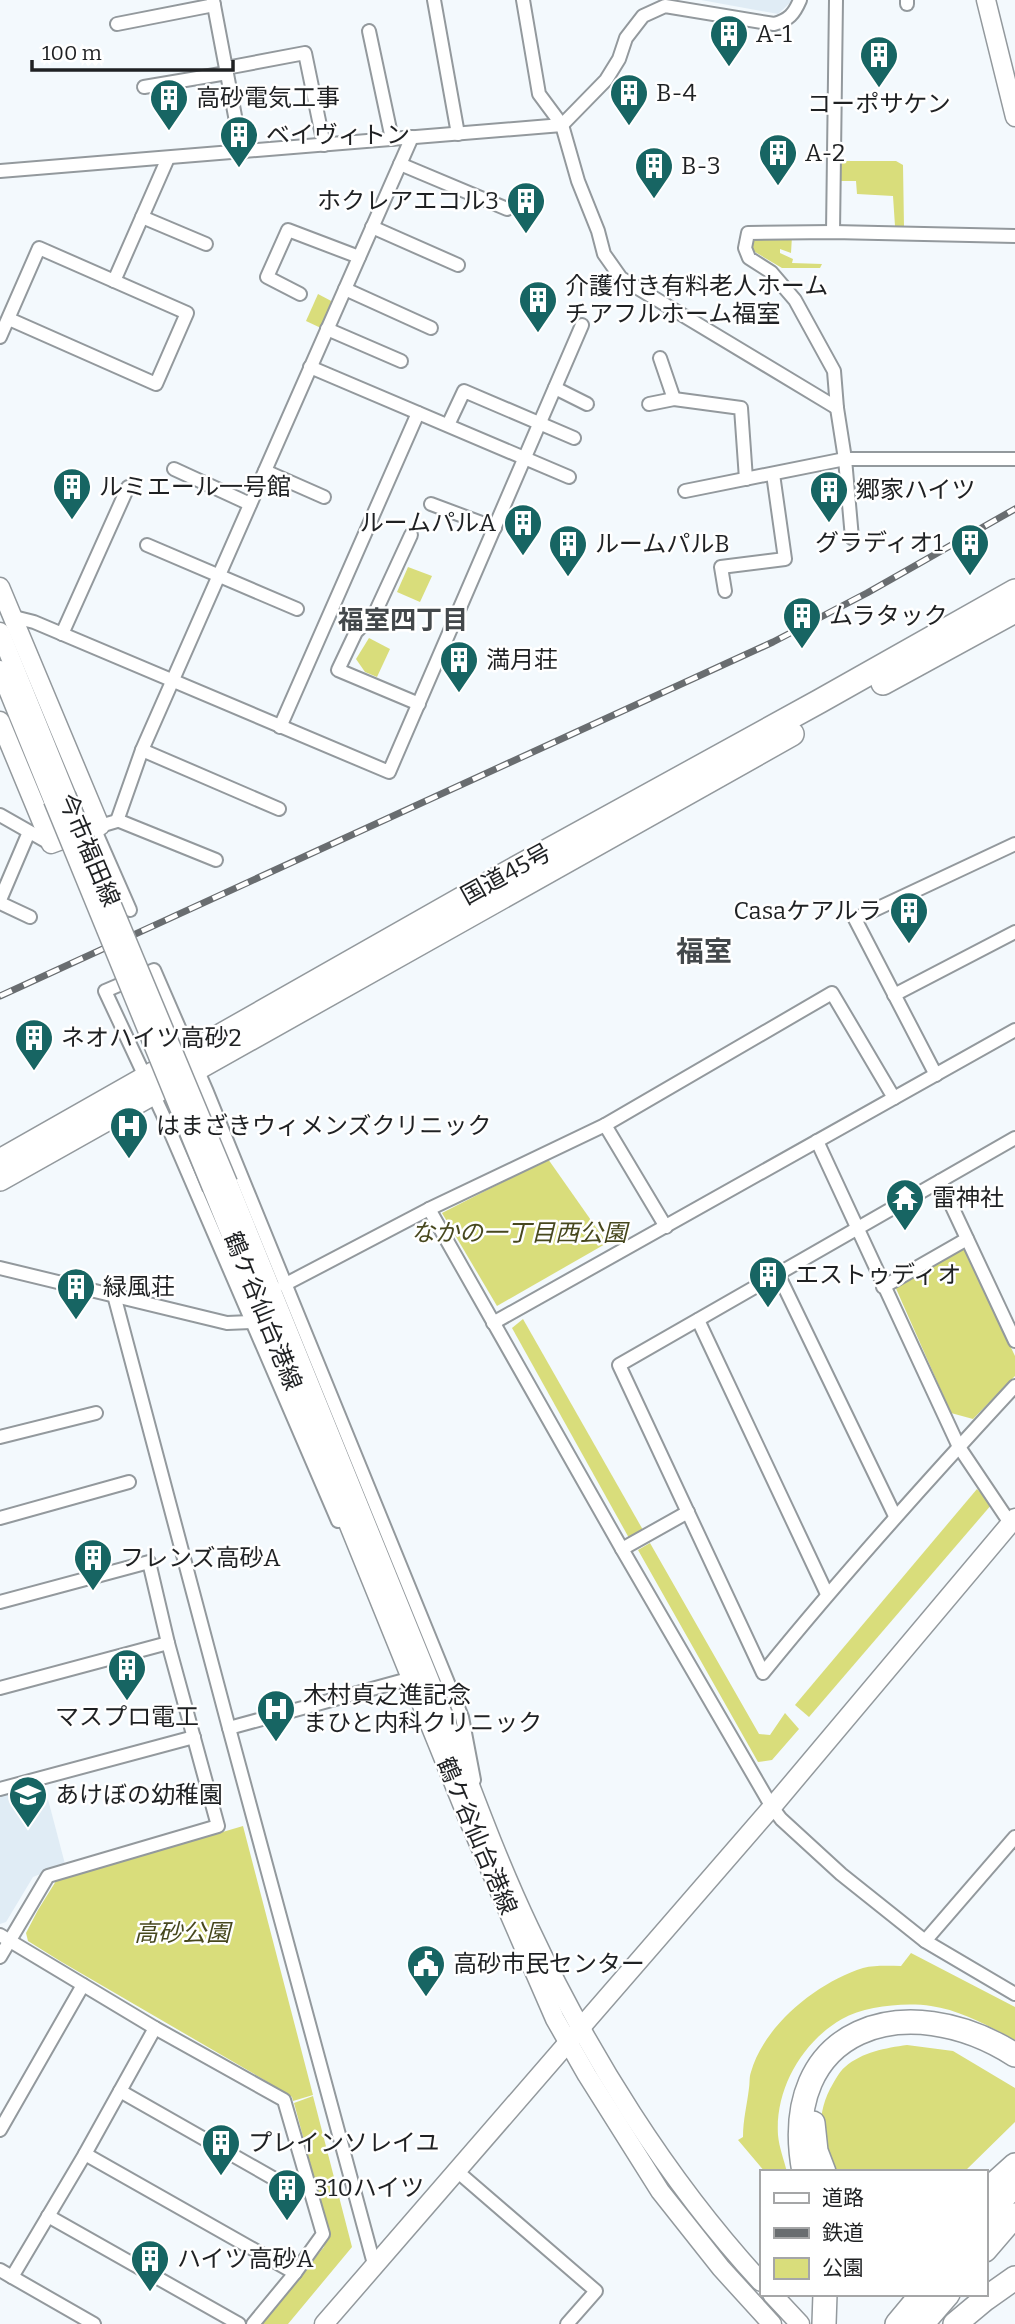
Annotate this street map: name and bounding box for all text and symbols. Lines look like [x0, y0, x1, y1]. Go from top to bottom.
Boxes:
building icon: A-1 [708, 13, 750, 68]
place label: A-1 [756, 20, 792, 48]
scale bar [32, 28, 233, 72]
building icon: コーポサケン [858, 34, 900, 89]
text: 100 m [42, 40, 102, 66]
building icon: B-4 [608, 72, 650, 127]
building icon: 高砂電気工事 [148, 77, 190, 132]
place label: B-4 [656, 79, 697, 107]
place label: 高砂電気工事 [196, 84, 340, 112]
place label: コーポサケン [807, 90, 951, 118]
building icon: ベイヴィトン [218, 114, 260, 169]
place label: ベイヴィトン [266, 121, 410, 149]
building icon: A-2 [757, 132, 799, 187]
place label: A-2 [805, 139, 845, 167]
building icon: B-3 [633, 145, 675, 200]
place label: B-3 [681, 152, 721, 180]
building icon: ホクレアエコル3 [505, 180, 547, 235]
place label: ホクレアエコル3 [317, 187, 499, 215]
place label: 介護付き有料老人ホーム チアフルホーム福室 [565, 272, 828, 328]
building icon: 介護付き有料老人ホーム チアフルホーム福室 [517, 279, 559, 334]
building icon: ルミエール一号館 [51, 466, 93, 521]
building icon: 郷家ハイツ [808, 469, 850, 524]
place label: ルミエール一号館 [99, 473, 291, 501]
place label: 郷家ハイツ [856, 476, 976, 504]
building icon: ルームパルA [502, 502, 544, 557]
place label: ルームパルA [360, 509, 496, 537]
building icon: グラディオ1 [949, 522, 991, 577]
building icon: ルームパルB [547, 523, 589, 578]
place label: グラディオ1 [815, 529, 943, 557]
place label: ルームパルB [595, 530, 730, 558]
building icon: ムラタック [781, 595, 823, 650]
place label: ムラタック [829, 602, 948, 630]
district label: 福室四丁目 [338, 605, 468, 636]
building icon: 満月荘 [438, 639, 480, 694]
place label: 満月荘 [486, 646, 558, 674]
street label: 今市福田線 [53, 789, 125, 911]
street label: 国道45号 [456, 838, 556, 910]
building icon: Casaケアルラ [888, 890, 930, 945]
place label: Casaケアルラ [734, 897, 882, 925]
district label: 福室 [676, 935, 732, 968]
building icon: ネオハイツ高砂2 [13, 1017, 55, 1072]
place label: ネオハイツ高砂2 [61, 1024, 242, 1052]
hospital icon: はまざきウィメンズクリニック [108, 1105, 150, 1160]
place label: はまざきウィメンズクリニック [156, 1112, 492, 1140]
temple icon: 雷神社 [884, 1177, 926, 1232]
place label: 雷神社 [932, 1184, 1004, 1212]
park label: なかの一丁目西公園 [411, 1219, 630, 1247]
street label: 鶴ケ谷仙台港線 [219, 1228, 307, 1394]
building icon: エストゥディオ [747, 1254, 789, 1309]
place label: エストゥディオ [795, 1261, 961, 1289]
building icon: 緑風荘 [55, 1266, 97, 1321]
place label: 緑風荘 [103, 1273, 175, 1301]
building icon: フレンズ高砂A [72, 1537, 114, 1592]
place label: フレンズ高砂A [120, 1544, 281, 1572]
building icon: マスプロ電工 [106, 1647, 148, 1702]
place label: 木村貞之進記念 まひと内科クリニック [303, 1681, 542, 1737]
hospital icon: 木村貞之進記念 まひと内科クリニック [255, 1688, 297, 1743]
place label: マスプロ電工 [55, 1703, 199, 1731]
street label: 鶴ケ谷仙台港線 [431, 1753, 523, 1919]
school or university icon: あけぼの幼稚園 [7, 1774, 49, 1829]
place label: あけぼの幼稚園 [55, 1781, 223, 1809]
park label: 高砂公園 [134, 1919, 233, 1947]
public building icon: 高砂市民センター [405, 1943, 447, 1998]
place label: 高砂市民センター [453, 1950, 645, 1978]
building icon: プレインソレイユ [200, 2122, 242, 2177]
place label: プレインソレイユ [248, 2129, 440, 2157]
building icon: 310ハイツ [266, 2167, 308, 2222]
legend [760, 2170, 987, 2296]
place label: 310ハイツ [314, 2174, 424, 2202]
text: 道路 [822, 2185, 864, 2211]
text: 鉄道 [822, 2220, 864, 2246]
building icon: ハイツ高砂A [129, 2238, 171, 2293]
place label: ハイツ高砂A [177, 2245, 314, 2273]
text: 公園 [822, 2255, 864, 2281]

